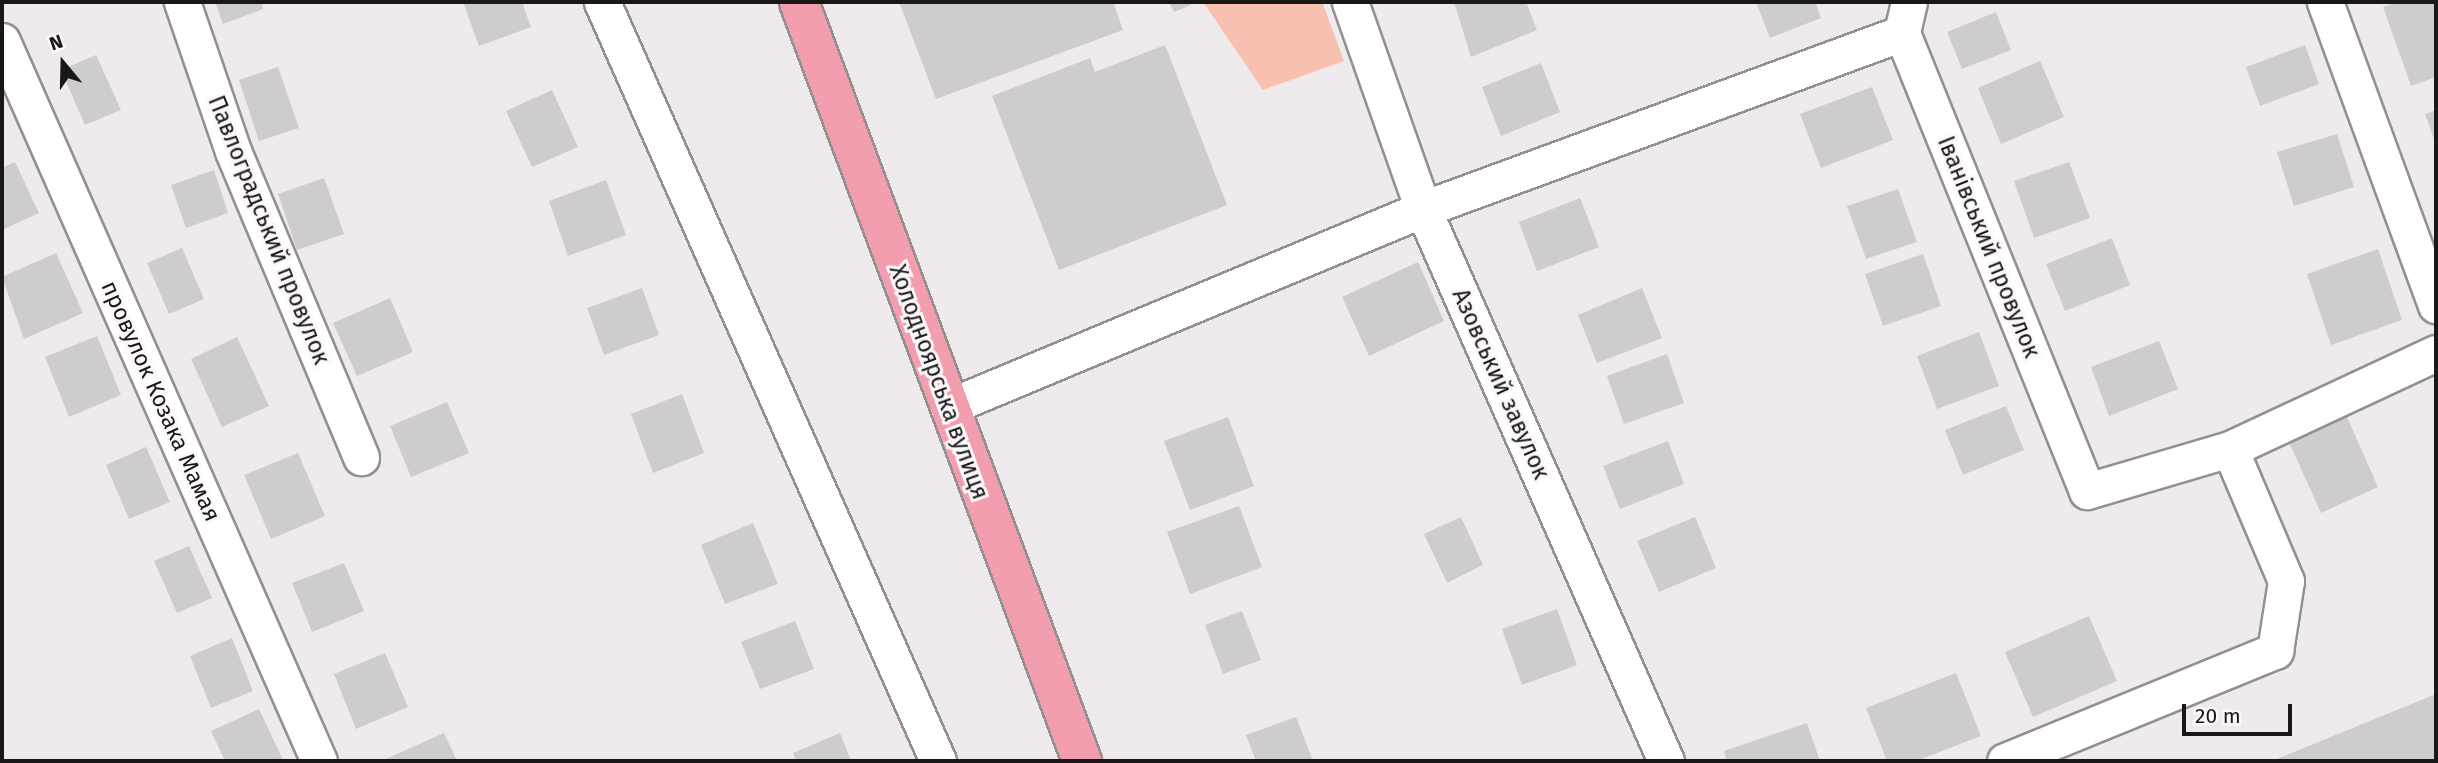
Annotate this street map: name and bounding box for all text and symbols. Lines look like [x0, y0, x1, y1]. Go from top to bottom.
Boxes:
north arrow [28, 28, 98, 98]
text: N [46, 30, 66, 56]
street label: Павлоградський провулок [202, 92, 336, 368]
street label: Іванівський провулок [1932, 132, 2046, 362]
street label: Холодноярська вулиця [884, 261, 994, 503]
street label: провулок Козака Мамая [95, 277, 227, 525]
street label: Азовський завулок [1447, 285, 1555, 483]
scale bar [2186, 690, 2296, 734]
text: 20 m [2195, 703, 2241, 729]

